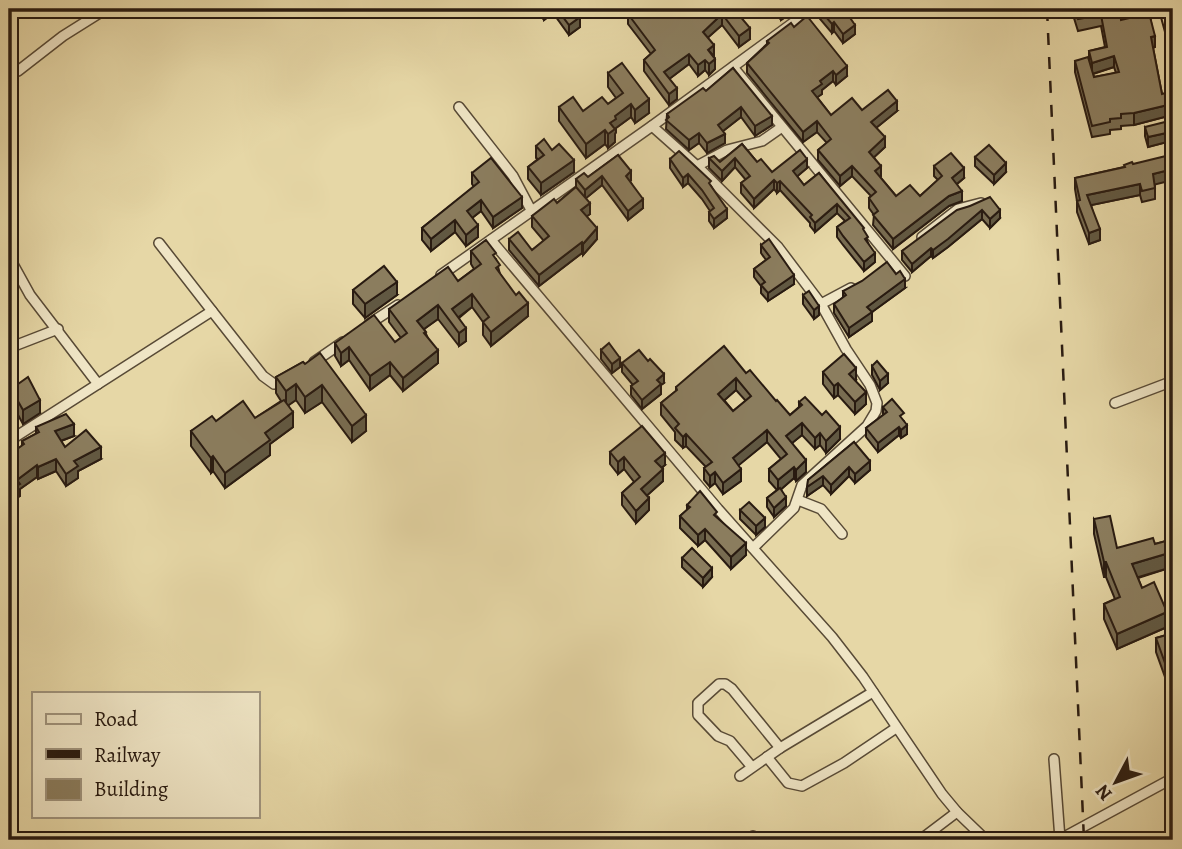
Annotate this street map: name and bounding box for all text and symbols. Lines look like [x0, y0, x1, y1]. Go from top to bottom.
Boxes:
legend [32, 692, 259, 818]
text: Road [94, 705, 138, 733]
text: Railway [94, 741, 161, 769]
north arrow [1080, 748, 1150, 818]
text: Building [94, 775, 169, 803]
text: N [1089, 779, 1118, 806]

